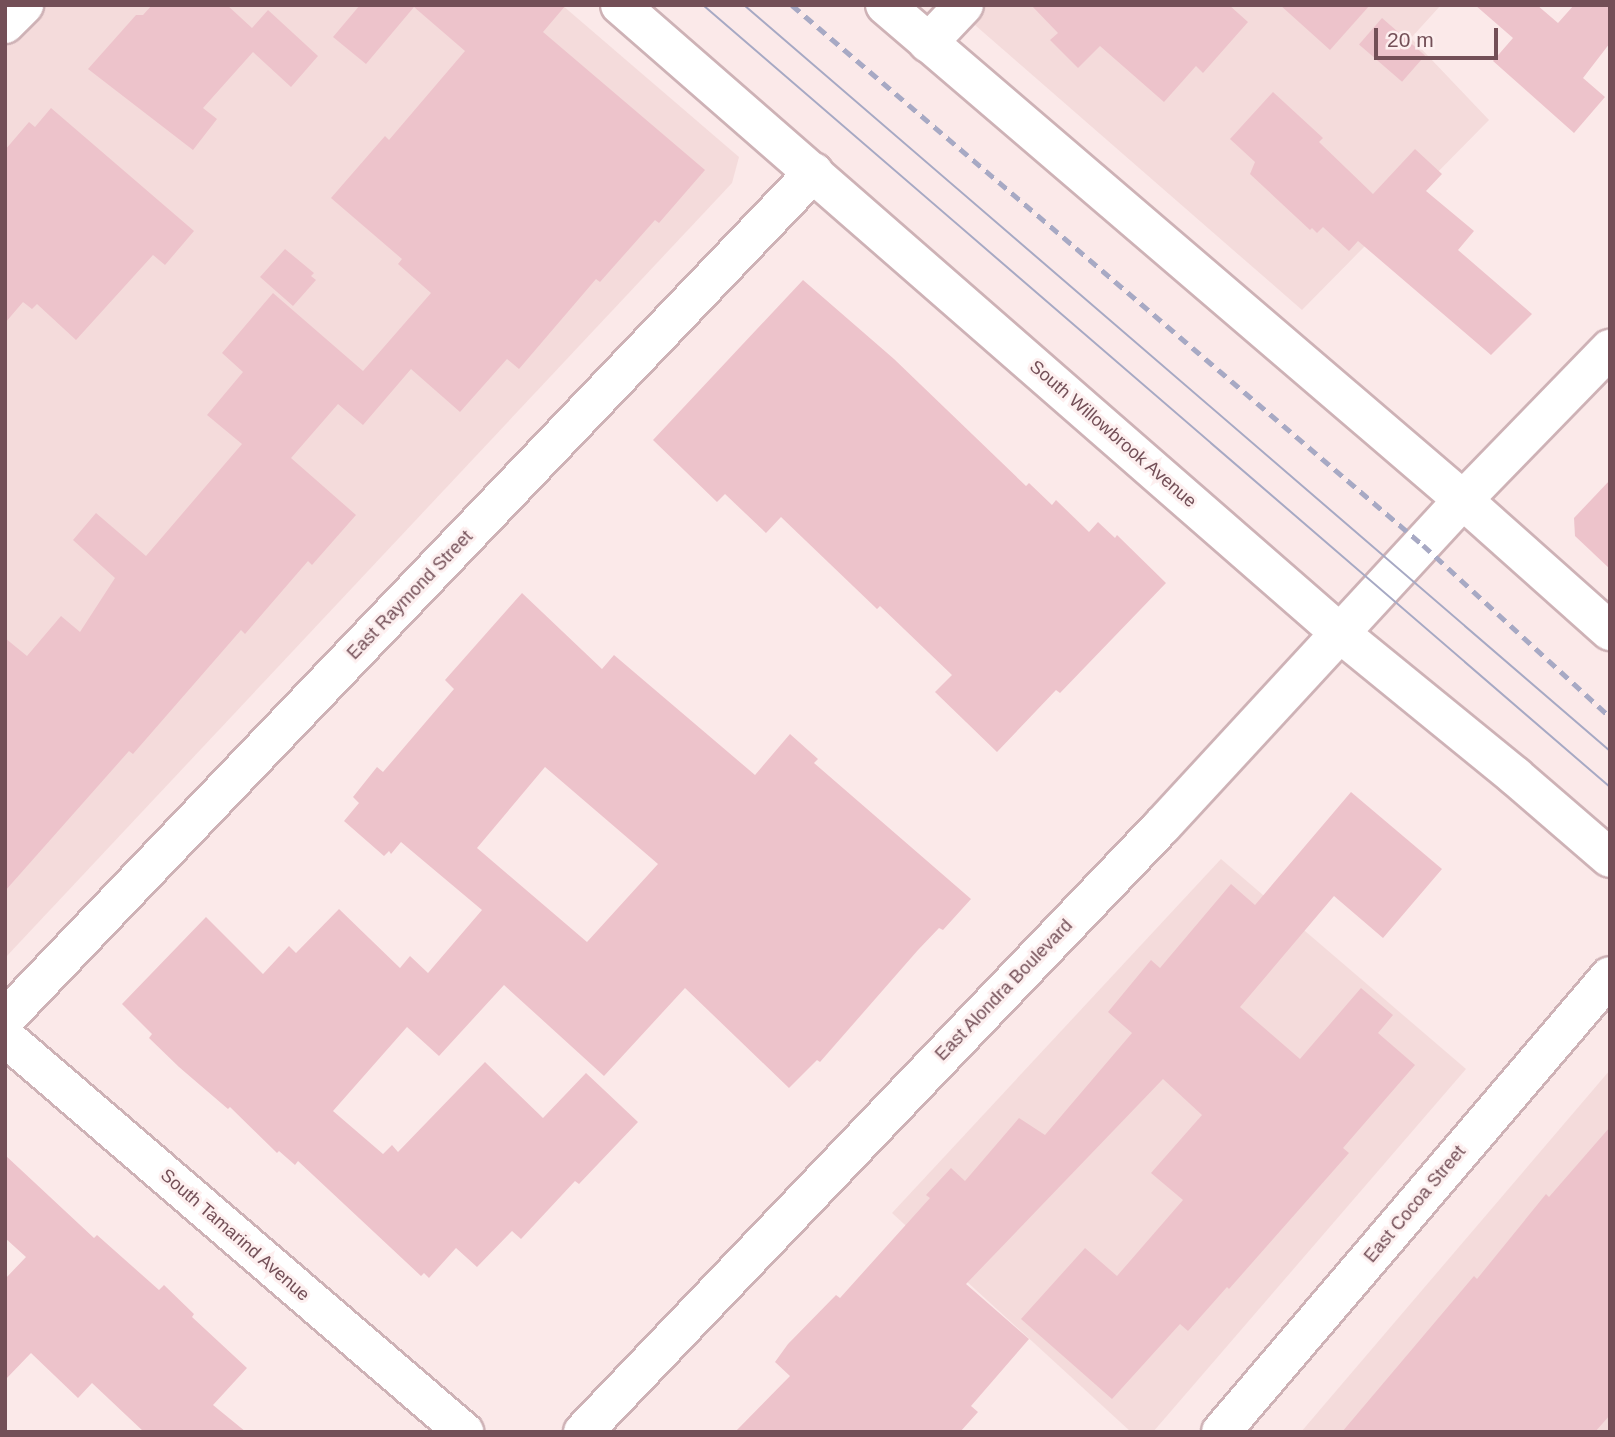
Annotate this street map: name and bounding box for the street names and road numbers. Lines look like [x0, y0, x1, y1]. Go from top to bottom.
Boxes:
street label: South Willowbrook Avenue [1025, 355, 1201, 513]
street label: East Raymond Street [343, 526, 477, 664]
street label: East Alondra Boulevard [931, 914, 1077, 1066]
street label: East Cocoa Street [1360, 1141, 1470, 1267]
street label: South Tamarind Avenue [156, 1164, 314, 1306]

